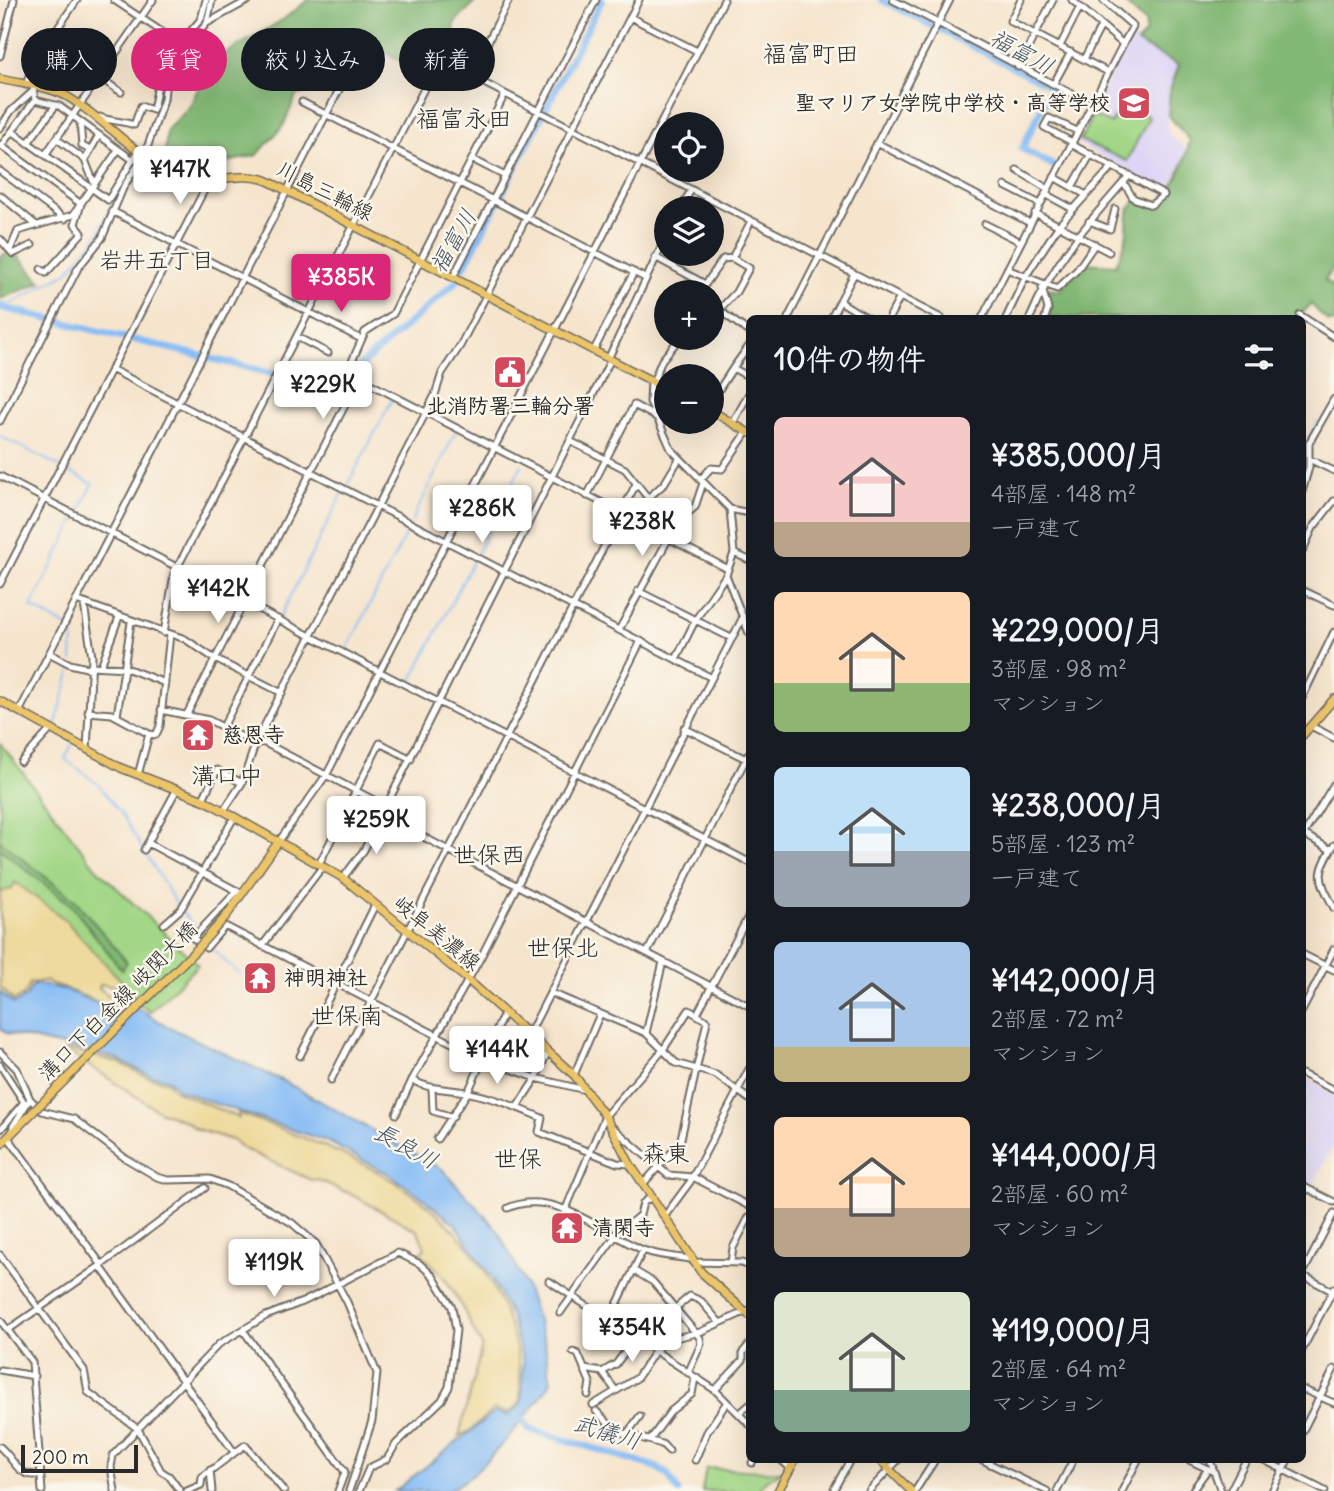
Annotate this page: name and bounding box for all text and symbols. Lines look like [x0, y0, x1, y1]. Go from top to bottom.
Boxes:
water label: 福富川 [985, 22, 1059, 81]
chip: 購入 [21, 28, 117, 91]
chip: 賃貸 [131, 28, 227, 91]
chip: 絞り込み [241, 28, 385, 91]
chip: 新着 [399, 28, 495, 91]
district label: 福富町田 [763, 38, 859, 68]
school or university icon: 聖マリア女学院中学校・高等学校 [1115, 84, 1153, 122]
place label: 聖マリア女学院中学校・高等学校 [795, 89, 1110, 116]
district label: 福富永田 [416, 103, 512, 133]
map controls [654, 112, 724, 434]
button: locate [654, 112, 724, 182]
pin: ¥147K [131, 146, 229, 206]
text: ¥147K [149, 154, 211, 183]
street label: 川島三輪線 [272, 155, 378, 226]
button: layers [654, 196, 724, 266]
water label: 福富川 [423, 204, 482, 278]
district label: 岩井五丁目 [100, 245, 215, 274]
pin: ¥385K [292, 254, 390, 314]
text: ¥385K [307, 262, 375, 291]
button: + [654, 280, 724, 350]
icon: filters [1240, 338, 1278, 376]
text: 10件の物件 [774, 340, 926, 378]
public building icon: 北消防署三輪分署 [491, 353, 529, 391]
pin: ¥229K [274, 362, 372, 421]
button: − [654, 364, 724, 434]
text: ¥229K [290, 369, 356, 398]
place label: 北消防署三輪分署 [426, 392, 594, 419]
text: ¥385,000/月 [991, 436, 1166, 474]
icon: home [830, 445, 914, 529]
text: 4部屋 · 148 m² [991, 479, 1136, 508]
pin: ¥286K [433, 486, 531, 545]
text: ¥286K [449, 493, 515, 522]
pin: ¥238K [593, 498, 691, 558]
text: ¥238K [609, 506, 675, 535]
text: 一戸建て [991, 513, 1083, 542]
pin: ¥142K [169, 566, 267, 625]
text: ¥142K [187, 573, 249, 602]
text: ¥229,000/月 [991, 611, 1164, 649]
icon: home [830, 620, 914, 704]
text: 3部屋 · 98 m² [991, 654, 1127, 683]
text: マンション [991, 688, 1105, 717]
temple icon: 慈恩寺 [179, 716, 217, 754]
place label: 慈恩寺 [222, 721, 285, 748]
district label: 溝口中 [191, 760, 263, 790]
text: ¥238,000/月 [991, 786, 1165, 824]
icon: home [830, 795, 914, 879]
pin: ¥259K [327, 796, 425, 856]
text: ¥259K [343, 804, 409, 833]
text: 5部屋 · 123 m² [991, 829, 1135, 858]
district label: 世保西 [453, 839, 525, 869]
text: 一戸建て [991, 863, 1083, 892]
street label: 岐阜美濃線 [388, 889, 487, 976]
street label: 溝口下白金線 岐関大橋 [32, 915, 203, 1086]
district label: 世保北 [527, 932, 599, 962]
temple icon: 神明神社 [241, 959, 279, 997]
text: ¥142,000/月 [991, 961, 1160, 999]
place label: 神明神社 [284, 964, 368, 991]
icon: home [830, 970, 914, 1054]
district label: 世保南 [311, 1000, 383, 1030]
text: 2部屋 · 72 m² [991, 1004, 1124, 1033]
pin: ¥144K [448, 1026, 546, 1086]
text: ¥144K [465, 1034, 529, 1063]
text: マンション [991, 1038, 1105, 1067]
water label: 長良川 [369, 1116, 443, 1175]
text: ¥144,000/月 [991, 1136, 1161, 1174]
district label: 森東 [642, 1138, 690, 1168]
district label: 世保 [494, 1143, 542, 1173]
icon: home [830, 1145, 914, 1229]
text: 2部屋 · 60 m² [991, 1179, 1128, 1208]
temple icon: 清閑寺 [548, 1209, 586, 1247]
text: マンション [991, 1213, 1105, 1242]
place label: 清閑寺 [592, 1214, 655, 1241]
pin: ¥119K [225, 1240, 323, 1299]
text: ¥119K [244, 1247, 304, 1276]
pin: ¥354K [583, 1304, 681, 1364]
text: ¥119,000/月 [991, 1311, 1155, 1349]
text: ¥354K [598, 1312, 666, 1341]
icon: home [830, 1320, 914, 1404]
text: 2部屋 · 64 m² [991, 1354, 1126, 1383]
text: マンション [991, 1388, 1105, 1417]
water label: 武儀川 [570, 1408, 644, 1455]
scale bar [21, 1442, 138, 1474]
text: 200 m [32, 1445, 89, 1469]

